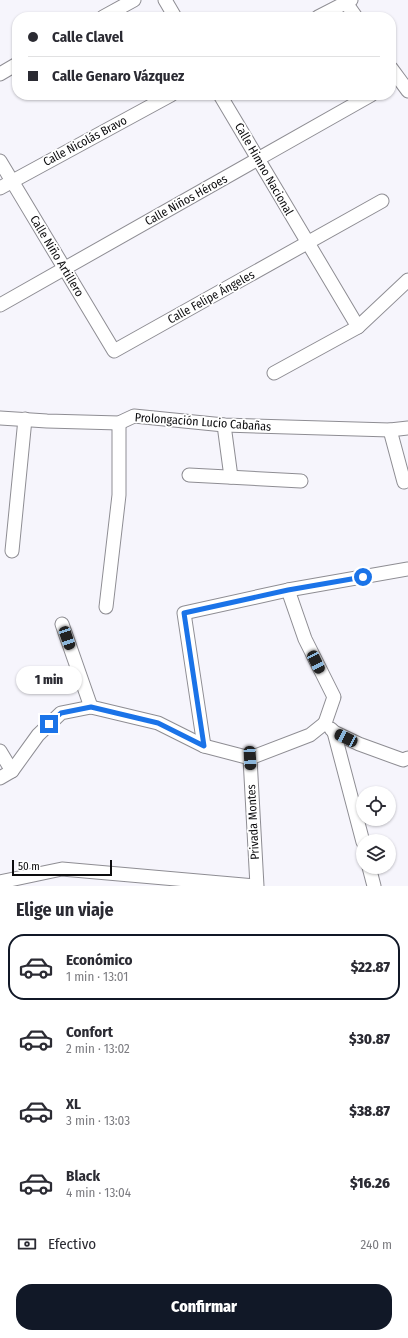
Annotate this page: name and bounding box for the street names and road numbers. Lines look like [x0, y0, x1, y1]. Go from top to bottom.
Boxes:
street label: Calle Nicolás Bravo [41, 113, 129, 169]
street label: Calle Himno Nacional [232, 120, 296, 218]
street label: Calle Niños Héroes [142, 172, 230, 228]
street label: Calle Niño Artillero [27, 213, 87, 299]
street label: Calle Felipe Ángeles [165, 266, 257, 327]
street label: Prolongación Lucio Cabañas [134, 410, 272, 434]
street label: Privada Montes [244, 784, 262, 860]

